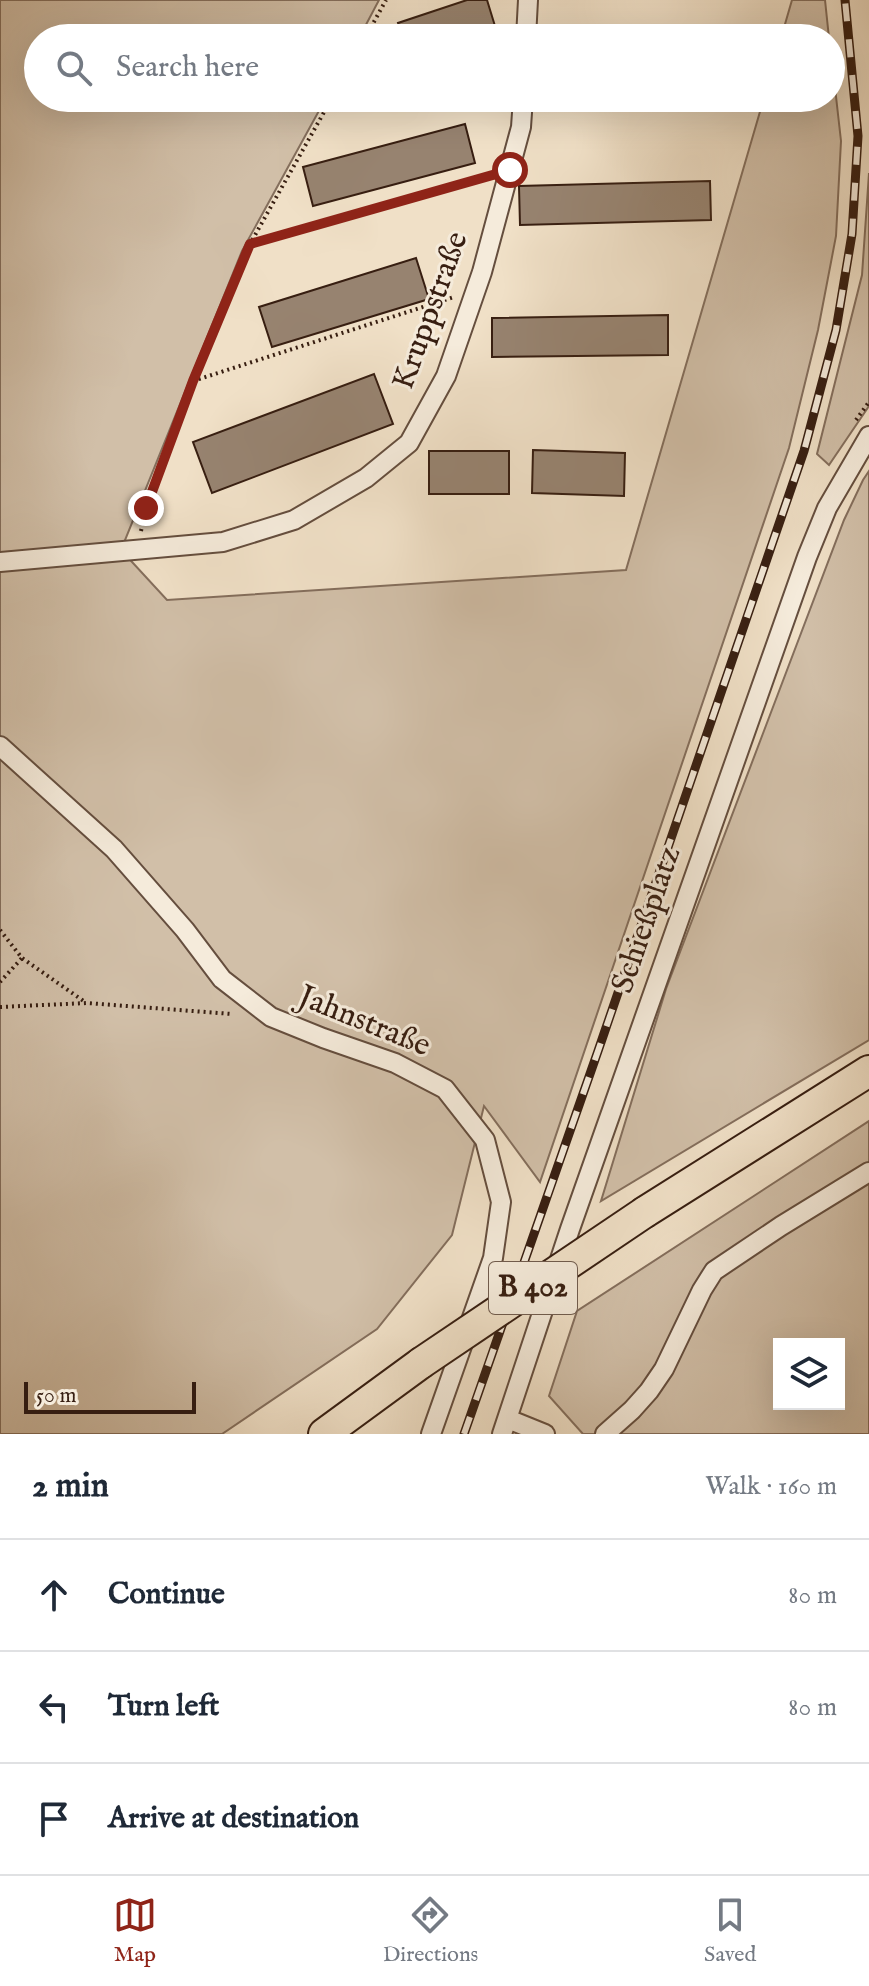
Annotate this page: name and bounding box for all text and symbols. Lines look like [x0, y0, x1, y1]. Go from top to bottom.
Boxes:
search box [24, 24, 845, 112]
icon: search [52, 46, 96, 90]
text: Search here [116, 49, 259, 87]
route start [492, 152, 528, 188]
street label: Kruppstraße [383, 226, 479, 396]
route end [128, 490, 164, 526]
street label: Schießplatz [603, 841, 691, 999]
street label: Jahnstraße [289, 976, 436, 1067]
road number: B 402 [489, 1262, 577, 1314]
map controls [773, 1338, 845, 1410]
button: layers [773, 1338, 845, 1410]
scale bar [24, 1378, 196, 1414]
text: 50 m [36, 1382, 77, 1410]
text: 2 min [32, 1465, 109, 1508]
text: Walk · 160 m [705, 1470, 837, 1503]
icon: ahead [32, 1573, 76, 1617]
text: Continue [108, 1576, 225, 1614]
text: 80 m [788, 1579, 837, 1612]
icon: left [32, 1685, 76, 1729]
text: Turn left [108, 1688, 219, 1726]
text: 80 m [788, 1691, 837, 1724]
icon: arrive [32, 1797, 76, 1841]
text: Arrive at destination [108, 1800, 359, 1838]
tab: Map [113, 1893, 157, 1969]
tab: Directions [383, 1893, 478, 1969]
tab: Saved [704, 1893, 756, 1969]

